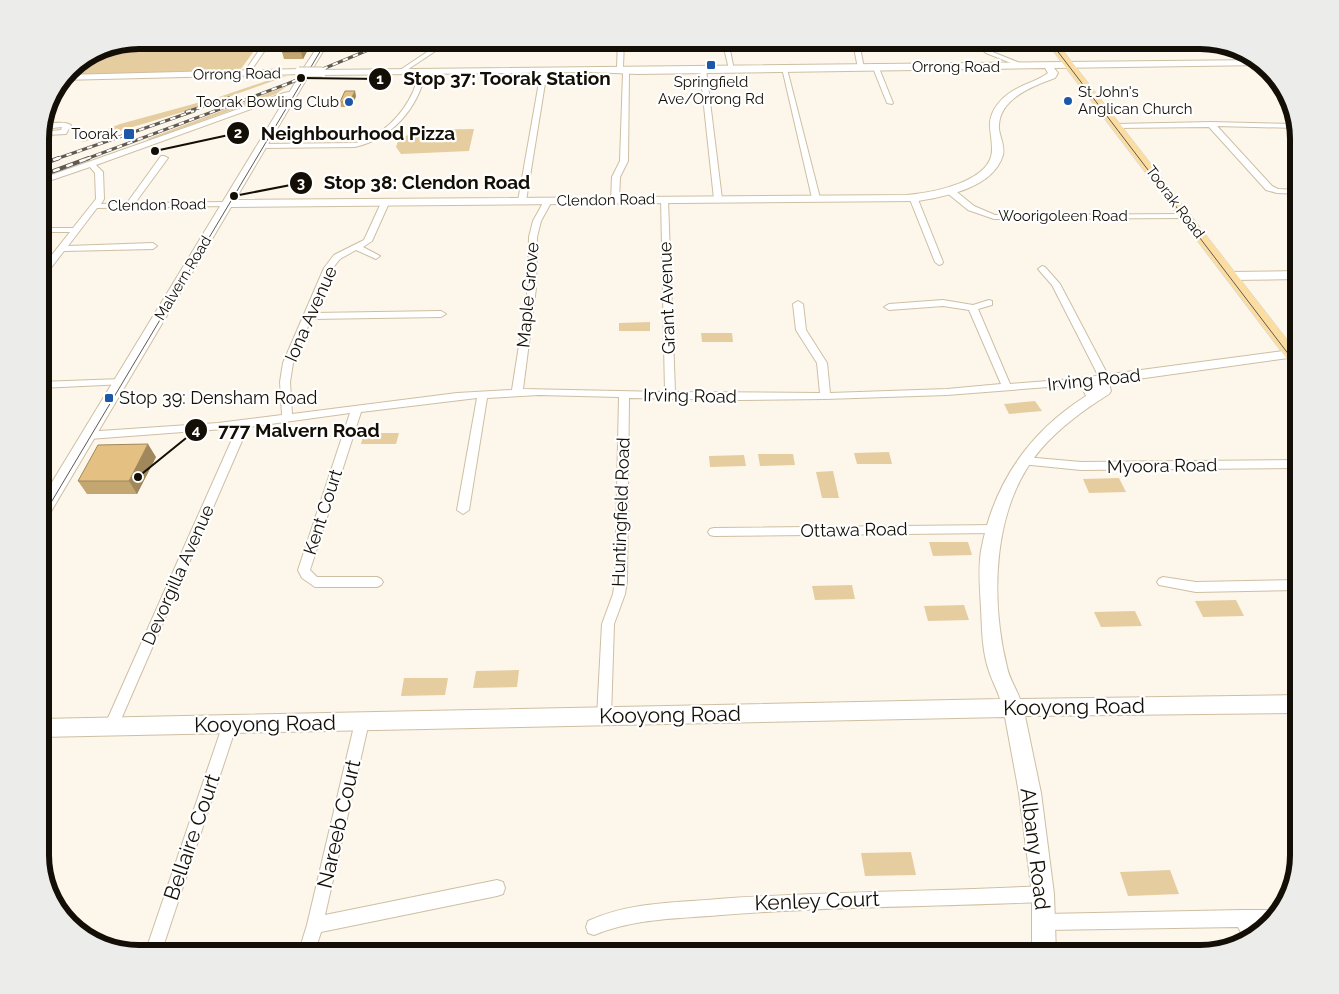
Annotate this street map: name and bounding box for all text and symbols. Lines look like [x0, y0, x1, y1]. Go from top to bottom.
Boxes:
street label: Orrong Road [912, 58, 1000, 76]
marker: Springfield Ave/Orrong Rd [705, 59, 717, 71]
callout: Stop 37: Toorak Station [368, 62, 621, 96]
street label: Orrong Road [193, 64, 281, 84]
text: Stop 37: Toorak Station [403, 67, 611, 89]
text: 1 [376, 70, 384, 88]
place label: Springfield Ave/Orrong Rd [658, 73, 764, 108]
place label: St John's Anglican Church [1078, 83, 1192, 118]
place label: Toorak Bowling Club [196, 93, 339, 111]
marker: St John's Anglican Church [1062, 95, 1074, 107]
marker: Toorak Bowling Club [343, 96, 355, 108]
callout: Neighbourhood Pizza [225, 116, 465, 150]
text: Neighbourhood Pizza [261, 122, 455, 144]
text: 2 [234, 124, 242, 142]
place label: Toorak [71, 125, 118, 143]
marker: Toorak [122, 127, 136, 141]
street label: Toorak Road [1142, 162, 1208, 242]
callout: Stop 38: Clendon Road [289, 166, 540, 200]
text: Stop 38: Clendon Road [324, 171, 530, 193]
text: 3 [297, 174, 305, 192]
street label: Clendon Road [556, 190, 656, 210]
street label: Clendon Road [107, 195, 207, 215]
street label: Woorigoleen Road [998, 207, 1128, 225]
street label: Malvern Road [151, 232, 215, 324]
street label: Maple Grove [512, 241, 543, 349]
street label: Grant Avenue [654, 241, 679, 355]
street label: Iona Avenue [280, 262, 341, 365]
street label: Irving Road [1046, 364, 1142, 395]
street label: Irving Road [643, 384, 737, 407]
place label: Stop 39: Densham Road [119, 387, 317, 408]
marker: Stop 39: Densham Road [103, 392, 115, 404]
callout: 777 Malvern Road [183, 413, 390, 447]
text: 777 Malvern Road [218, 419, 380, 441]
text: 4 [192, 421, 201, 439]
street label: Huntingfield Road [607, 437, 634, 587]
street label: Myoora Road [1107, 454, 1217, 477]
street label: Kent Court [299, 466, 346, 557]
street label: Devorgilla Avenue [137, 501, 218, 648]
street label: Ottawa Road [800, 518, 908, 541]
street label: Kooyong Road [1003, 693, 1145, 720]
street label: Kooyong Road [599, 701, 741, 728]
street label: Kooyong Road [194, 710, 336, 737]
street label: Nareeb Court [312, 757, 365, 891]
street label: Bellaire Court [158, 770, 225, 903]
street label: Albany Road [1016, 786, 1055, 911]
street label: Kenley Court [754, 886, 880, 915]

